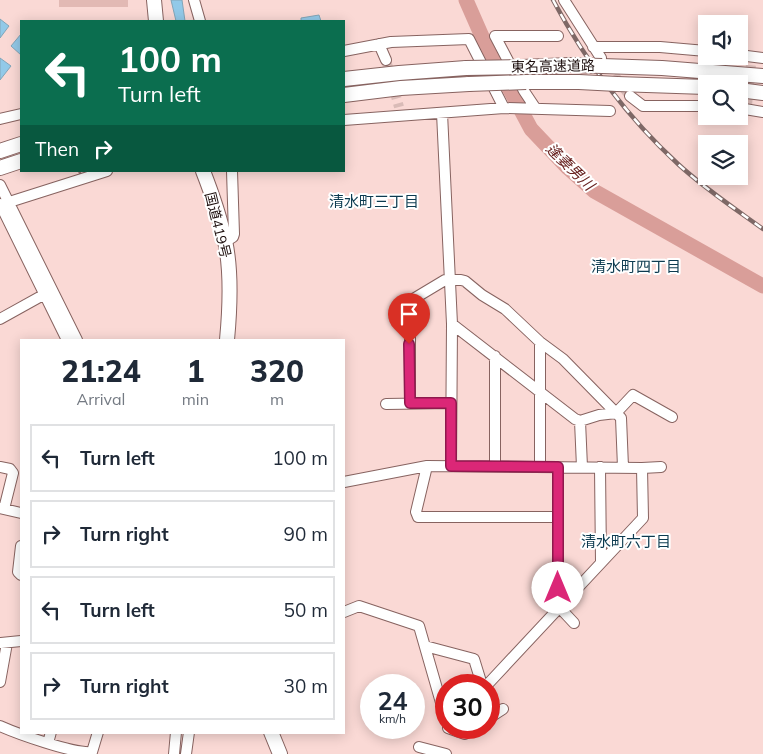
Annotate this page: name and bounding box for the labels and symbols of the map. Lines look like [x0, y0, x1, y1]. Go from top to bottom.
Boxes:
street label: 東名高速道路 [511, 56, 595, 76]
water label: 逢妻男川 [542, 139, 600, 196]
street label: 国道419号 [201, 190, 235, 260]
district label: 清水町三丁目 [329, 192, 419, 211]
district label: 清水町四丁目 [591, 257, 681, 276]
pin [388, 293, 430, 344]
district label: 清水町六丁目 [581, 532, 671, 551]
position arrow [531, 561, 583, 613]
speed limit sign: 30 [435, 674, 500, 739]

